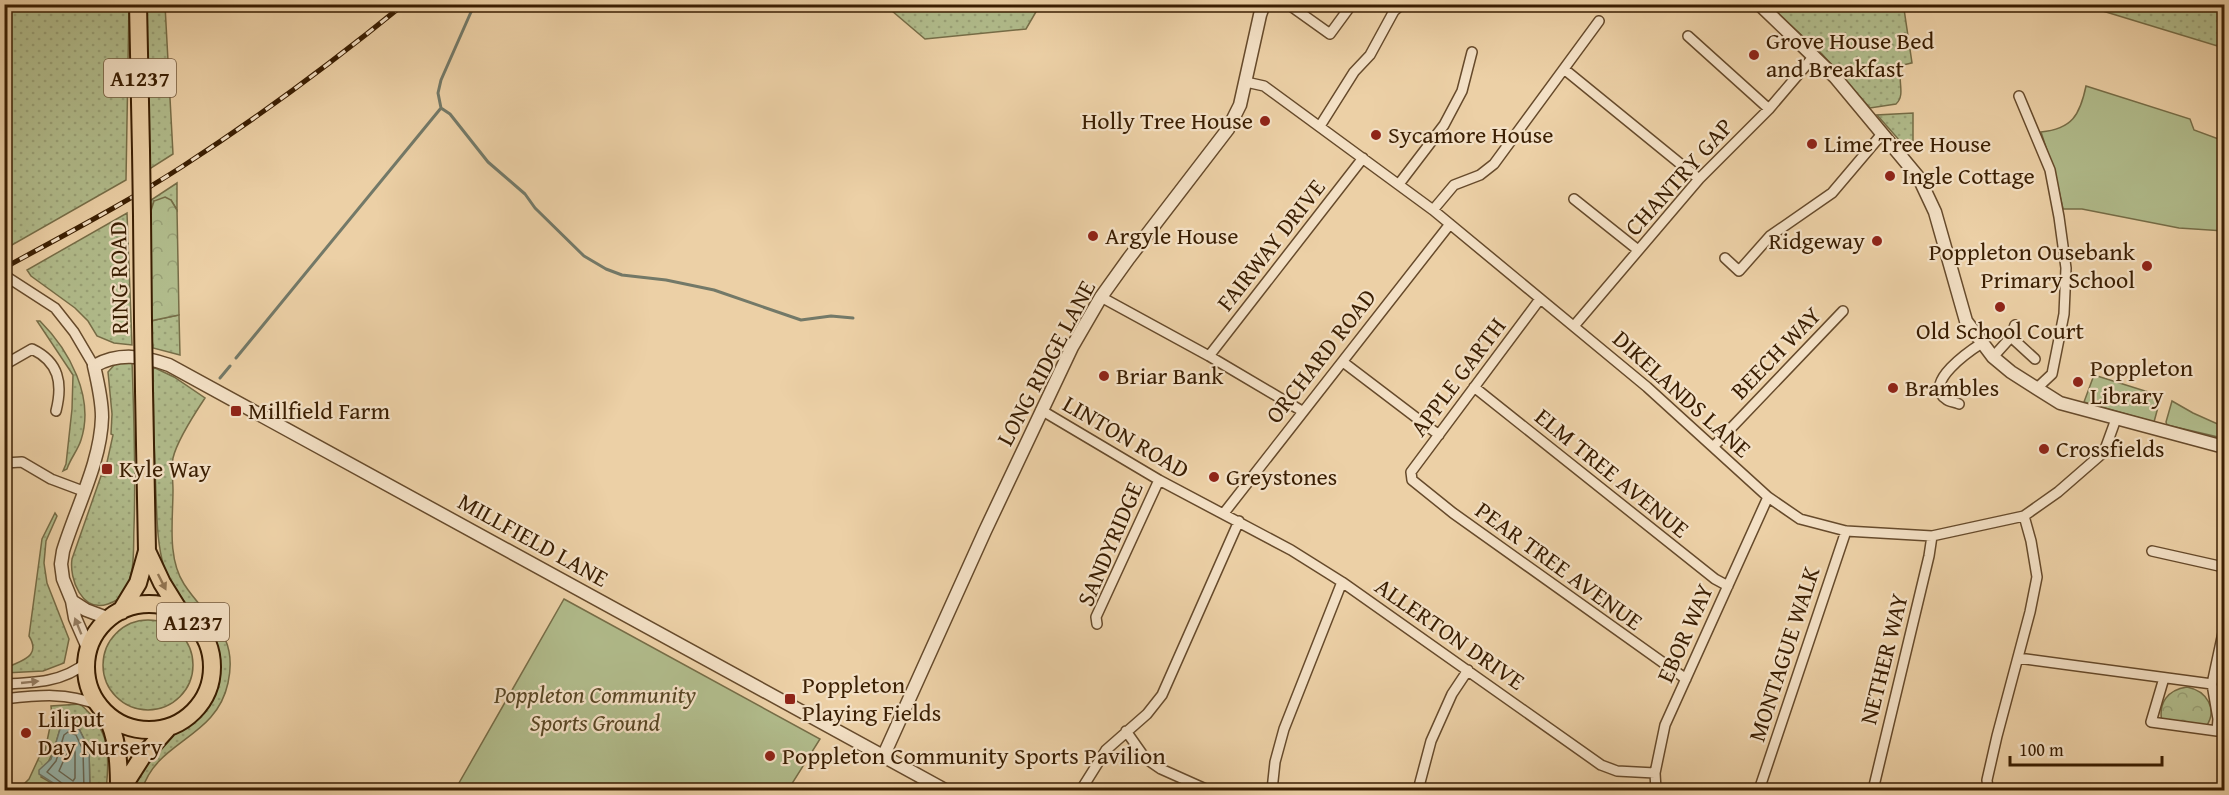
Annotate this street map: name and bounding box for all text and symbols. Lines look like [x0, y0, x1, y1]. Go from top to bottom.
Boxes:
place label: Grove House Bed and Breakfast [1766, 23, 1934, 86]
marker: Grove House Bed and Breakfast [1747, 48, 1761, 62]
road number: A1237 [104, 59, 176, 97]
place label: Holly Tree House [1081, 103, 1253, 138]
street label: CHANTRY GAP [1616, 110, 1741, 243]
marker: Holly Tree House [1258, 114, 1272, 128]
place label: Sycamore House [1388, 117, 1554, 152]
place label: Lime Tree House [1824, 126, 1991, 161]
marker: Sycamore House [1369, 128, 1383, 142]
marker: Lime Tree House [1805, 137, 1819, 151]
place label: Ingle Cottage [1902, 158, 2035, 193]
marker: Ingle Cottage [1883, 169, 1897, 183]
street label: FAIRWAY DRIVE [1208, 171, 1333, 318]
place label: Argyle House [1105, 218, 1239, 253]
street label: RING ROAD [100, 221, 137, 335]
place label: Ridgeway [1768, 223, 1865, 258]
marker: Argyle House [1086, 229, 1100, 243]
marker: Ridgeway [1870, 234, 1884, 248]
place label: Poppleton Ousebank Primary School [1929, 234, 2136, 297]
marker: Poppleton Ousebank Primary School [2140, 259, 2154, 273]
street label: LONG RIDGE LANE [987, 274, 1104, 452]
street label: ORCHARD ROAD [1257, 281, 1384, 430]
street label: BEECH WAY [1722, 298, 1829, 407]
marker: Old School Court [1993, 300, 2007, 314]
street label: APPLE GARTH [1401, 310, 1514, 443]
place label: Old School Court [1916, 313, 2085, 348]
street label: DIKELANDS LANE [1605, 322, 1759, 465]
place label: Poppleton Library [2090, 350, 2194, 413]
place label: Briar Bank [1116, 358, 1224, 393]
marker: Briar Bank [1097, 369, 1111, 383]
place label: Brambles [1905, 370, 1999, 405]
marker: Poppleton Library [2071, 375, 2085, 389]
marker: Brambles [1886, 381, 1900, 395]
street label: LINTON ROAD [1057, 386, 1196, 487]
place label: Millfield Farm [248, 393, 390, 428]
street label: ELM TREE AVENUE [1528, 399, 1697, 546]
marker: Millfield Farm [229, 404, 243, 418]
place label: Crossfields [2056, 431, 2165, 466]
marker: Crossfields [2037, 442, 2051, 456]
place label: Kyle Way [119, 451, 211, 486]
place label: Greystones [1226, 459, 1337, 494]
marker: Kyle Way [100, 462, 114, 476]
marker: Greystones [1207, 470, 1221, 484]
street label: SANDYRIDGE [1068, 476, 1152, 612]
street label: MILLFIELD LANE [452, 484, 615, 595]
street label: PEAR TREE AVENUE [1468, 493, 1650, 638]
street label: MONTAGUE WALK [1739, 561, 1829, 746]
street label: ALLERTON DRIVE [1368, 569, 1532, 698]
one-way arrow [157, 574, 167, 591]
street label: EBOR WAY [1647, 578, 1722, 688]
street label: NETHER WAY [1850, 590, 1917, 728]
road number: A1237 [157, 603, 229, 641]
one-way arrow [73, 617, 82, 635]
place label: Poppleton Playing Fields [802, 667, 941, 730]
park label: Poppleton Community Sports Ground [493, 677, 696, 740]
one-way arrow [20, 678, 39, 687]
marker: Poppleton Playing Fields [783, 692, 797, 706]
place label: Liliput Day Nursery [38, 701, 162, 764]
marker: Liliput Day Nursery [19, 726, 33, 740]
scale bar [2010, 729, 2162, 767]
text: 100 m [2019, 736, 2064, 763]
place label: Poppleton Community Sports Pavilion [782, 738, 1166, 773]
marker: Poppleton Community Sports Pavilion [763, 749, 777, 763]

